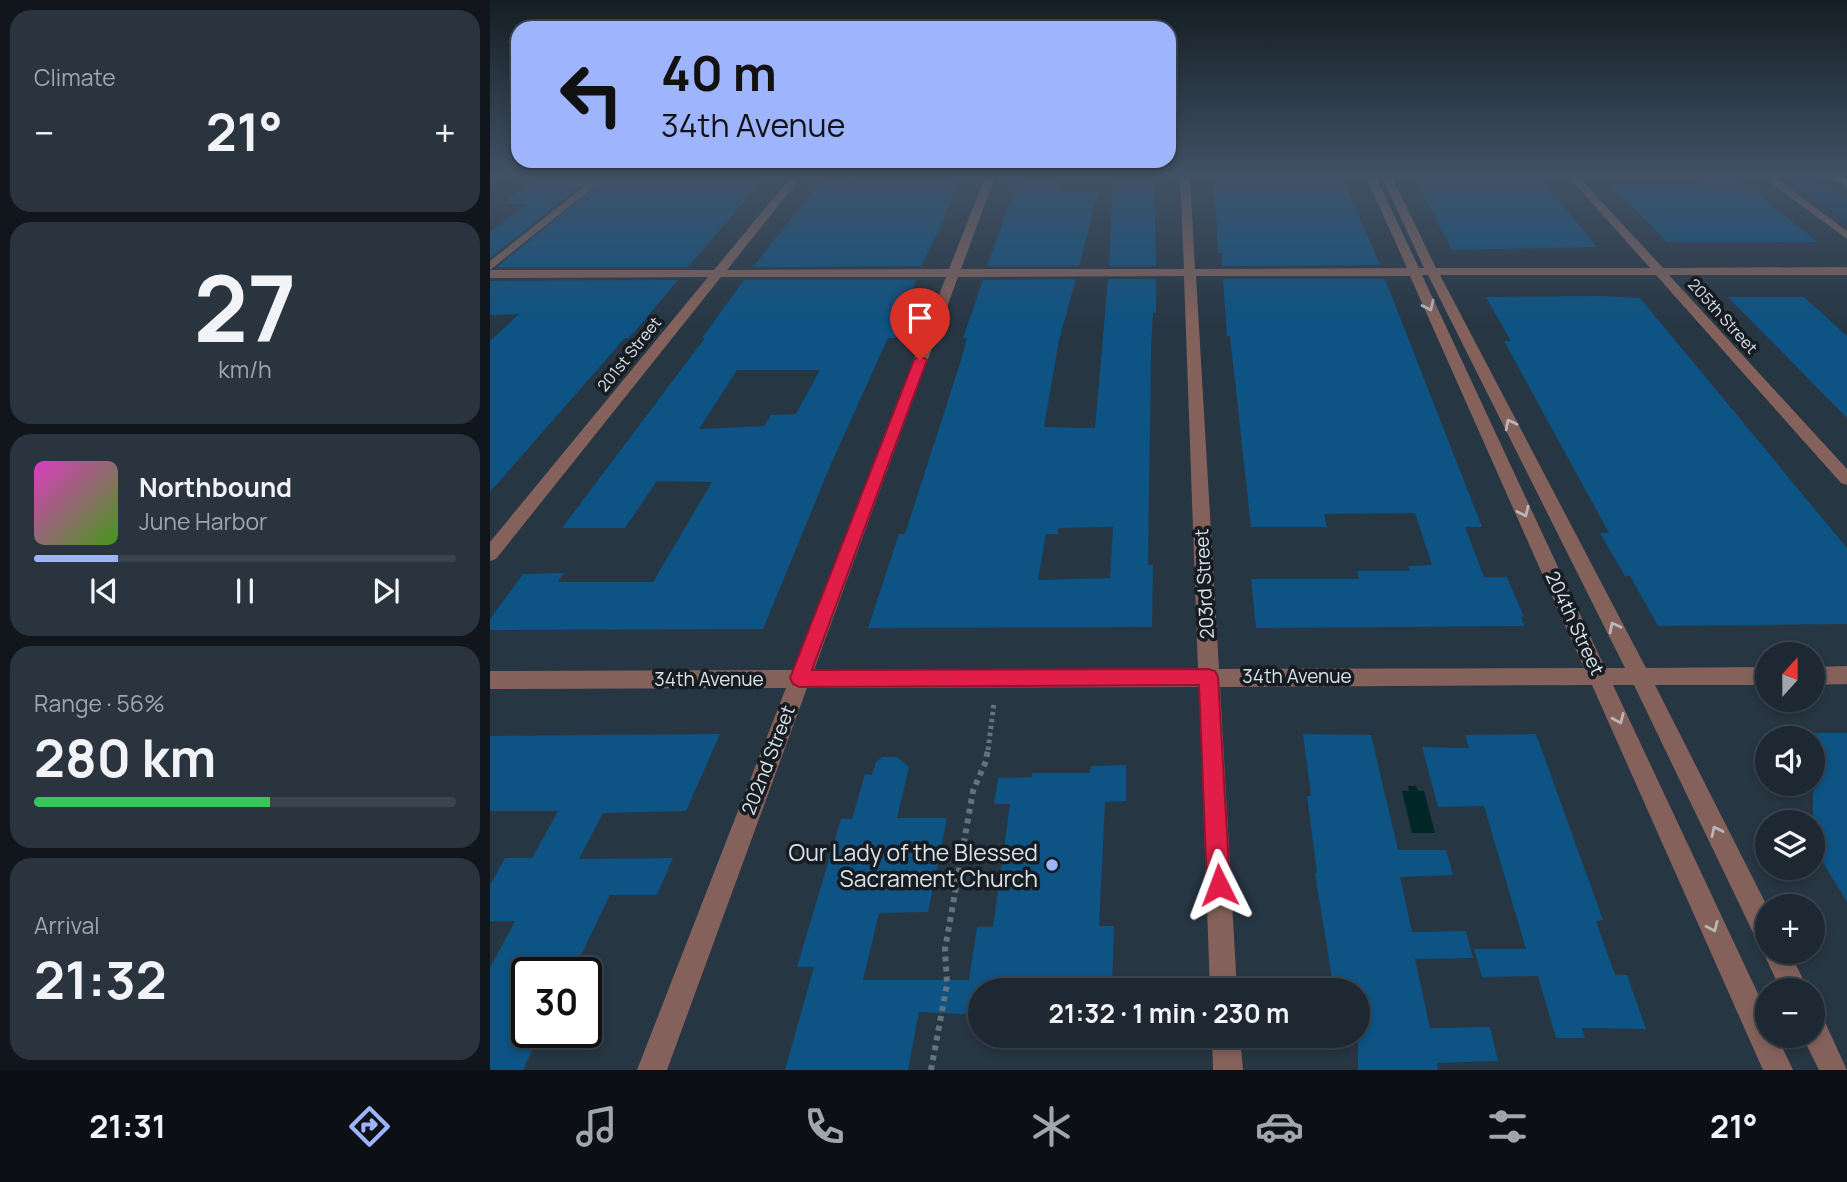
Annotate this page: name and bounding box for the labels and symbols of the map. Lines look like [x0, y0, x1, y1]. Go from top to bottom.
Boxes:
street label: 205th Street [1683, 274, 1763, 358]
pin [890, 288, 950, 360]
one-way arrow [1421, 299, 1435, 311]
street label: 201st Street [592, 312, 666, 396]
one-way arrow [1505, 419, 1519, 432]
one-way arrow [1516, 505, 1530, 518]
street label: 203rd Street [1188, 528, 1220, 640]
street label: 204th Street [1540, 567, 1610, 679]
one-way arrow [1609, 622, 1623, 634]
north arrow [1755, 642, 1825, 712]
street label: 34th Avenue [1242, 663, 1352, 689]
street label: 34th Avenue [654, 666, 764, 692]
street label: 202nd Street [735, 701, 801, 819]
one-way arrow [1611, 712, 1625, 724]
one-way arrow [1710, 826, 1724, 838]
place label: Our Lady of the Blessed Sacrament Church [789, 836, 1038, 894]
position arrow [1182, 848, 1256, 922]
marker: Our Lady of the Blessed Sacrament Church [1044, 857, 1060, 873]
one-way arrow [1705, 919, 1719, 932]
speed limit sign: 30 [511, 957, 602, 1048]

